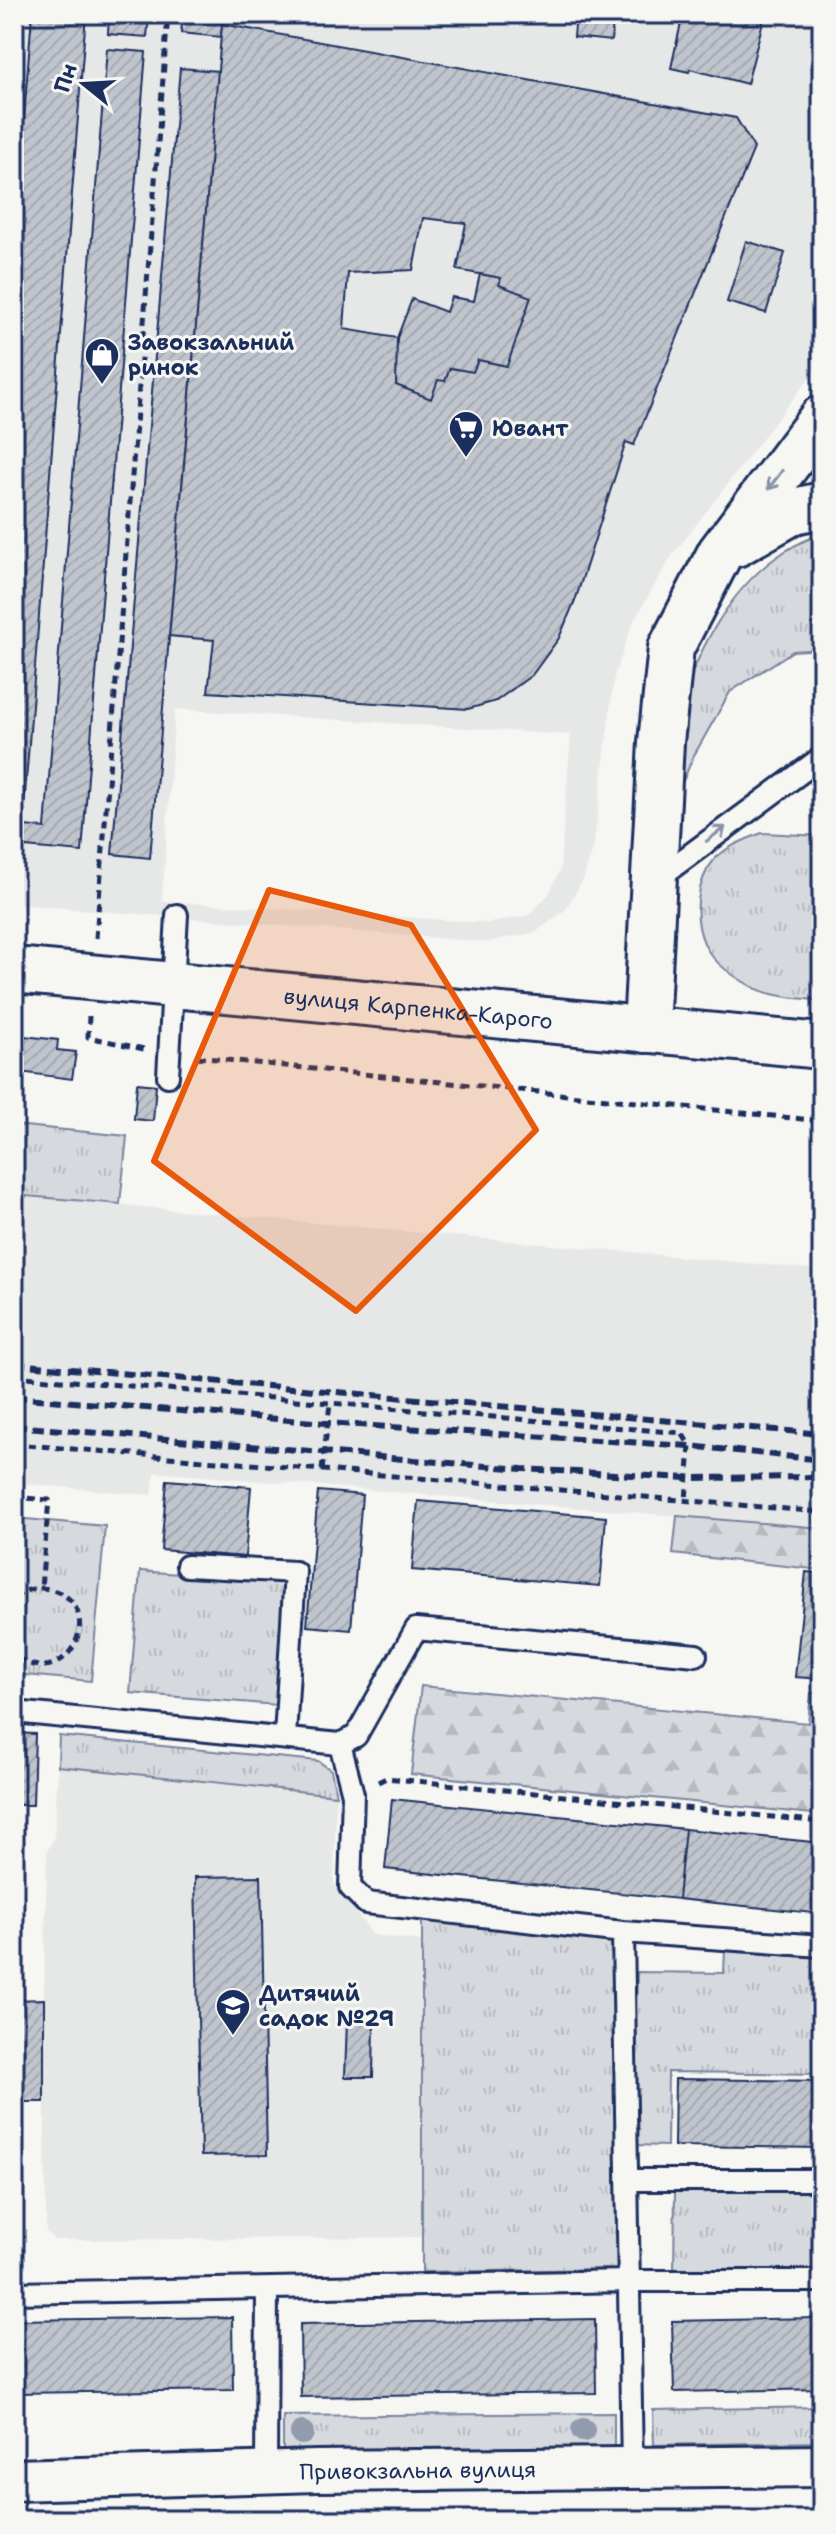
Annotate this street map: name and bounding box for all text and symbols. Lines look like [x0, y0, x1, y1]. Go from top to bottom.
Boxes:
north arrow [44, 44, 124, 124]
text: Пн [47, 60, 84, 96]
place label: Завокзальний ринок [128, 328, 294, 382]
shop icon: Завокзальний ринок [83, 336, 121, 386]
supermarket icon: Ювант [447, 409, 485, 459]
place label: Ювант [492, 414, 569, 443]
one-way arrow [766, 469, 783, 491]
one-way arrow [705, 826, 726, 843]
street label: вулиця Карпенка-Карого [282, 981, 554, 1035]
place label: Дитячий садок №29 [259, 1979, 394, 2033]
school or university icon: Дитячий садок №29 [214, 1987, 252, 2037]
street label: Привокзальна вулиця [299, 2454, 536, 2486]

